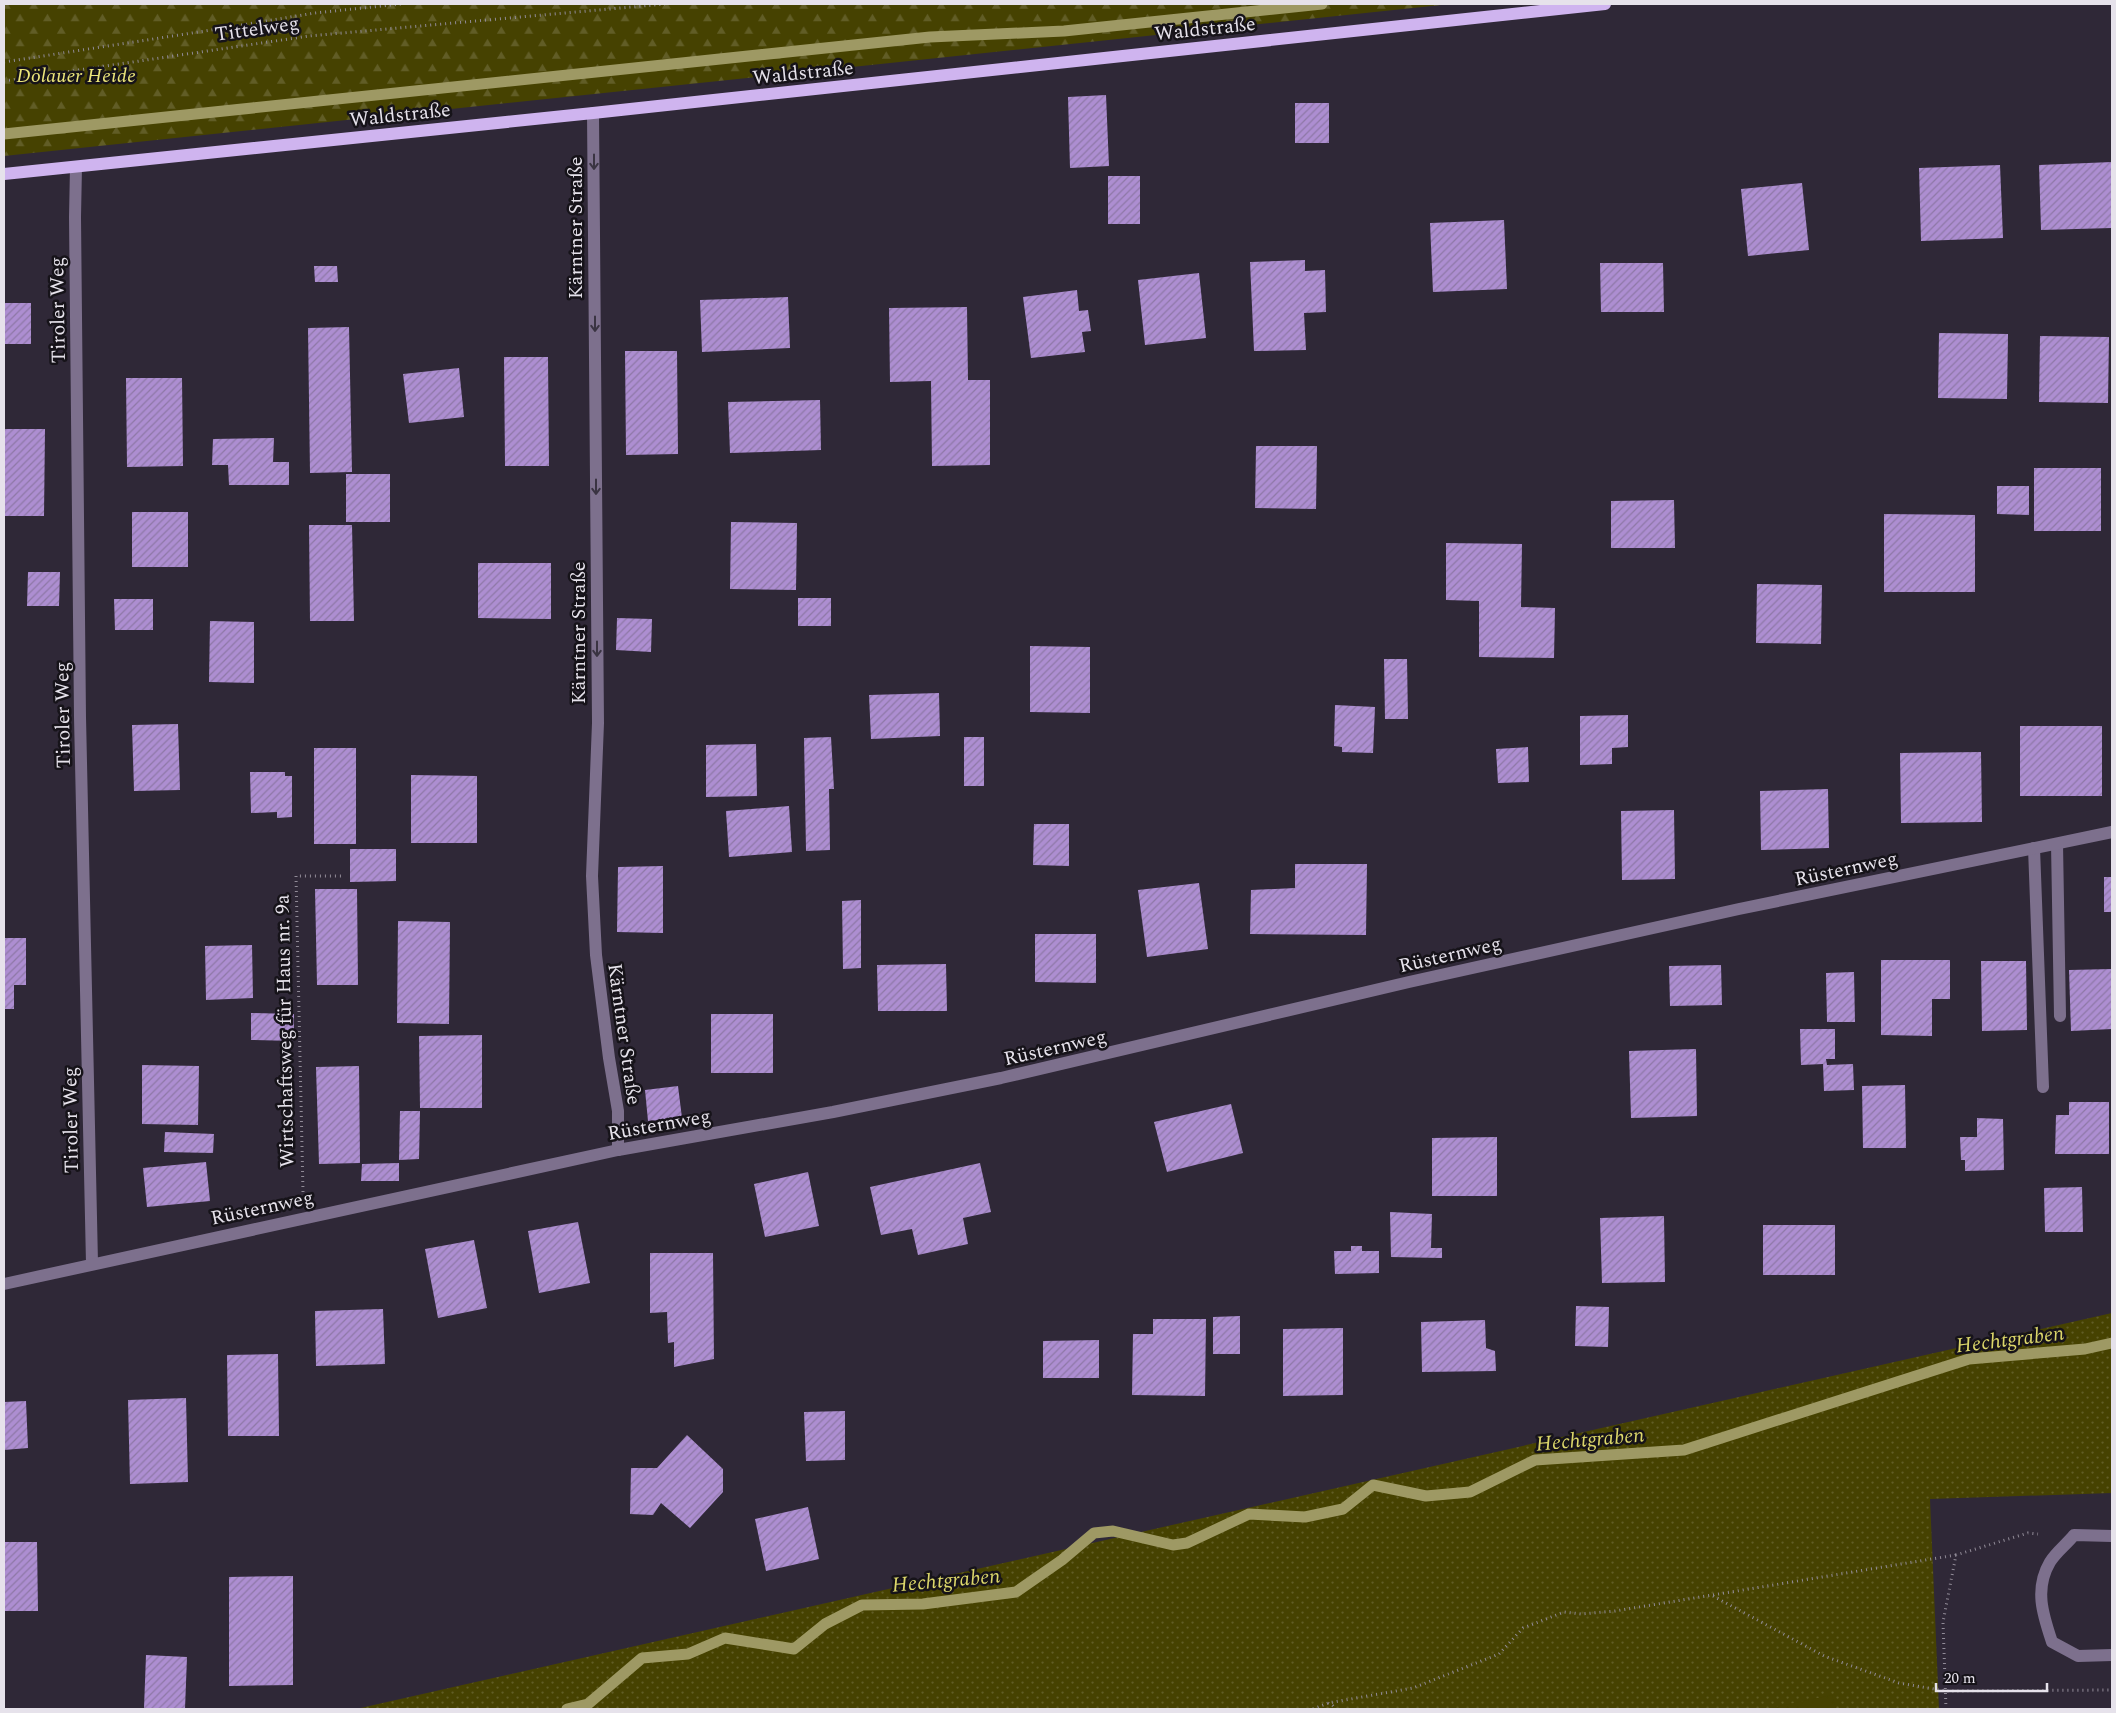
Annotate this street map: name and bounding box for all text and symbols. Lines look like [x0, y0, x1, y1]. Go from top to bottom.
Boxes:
street label: Tittelweg [213, 8, 301, 50]
street label: Waldstraße [1153, 9, 1257, 49]
street label: Waldstraße [751, 53, 855, 93]
park label: Dölauer Heide [16, 61, 136, 91]
street label: Waldstraße [348, 95, 452, 135]
one-way arrow [589, 154, 599, 170]
street label: Kärntner Straße [561, 157, 591, 299]
street label: Tiroler Weg [42, 256, 74, 364]
one-way arrow [590, 316, 600, 332]
one-way arrow [591, 478, 601, 495]
street label: Kärntner Straße [564, 562, 594, 704]
one-way arrow [592, 641, 602, 657]
street label: Tiroler Weg [47, 661, 79, 769]
street label: Rüsternweg [1792, 843, 1901, 895]
street label: Wirtschaftsweg für Haus nr. 9a [268, 894, 302, 1168]
street label: Rüsternweg [1396, 929, 1505, 981]
street label: Kärntner Straße [599, 961, 649, 1107]
street label: Rüsternweg [1001, 1022, 1110, 1074]
street label: Tiroler Weg [55, 1066, 87, 1174]
street label: Rüsternweg [605, 1101, 713, 1149]
street label: Rüsternweg [208, 1182, 317, 1234]
water label: Hechtgraben [1954, 1317, 2066, 1363]
water label: Hechtgraben [1534, 1419, 1646, 1461]
water label: Hechtgraben [890, 1560, 1002, 1602]
scale bar [1936, 1660, 2047, 1692]
text: 20 m [1944, 1667, 1976, 1690]

